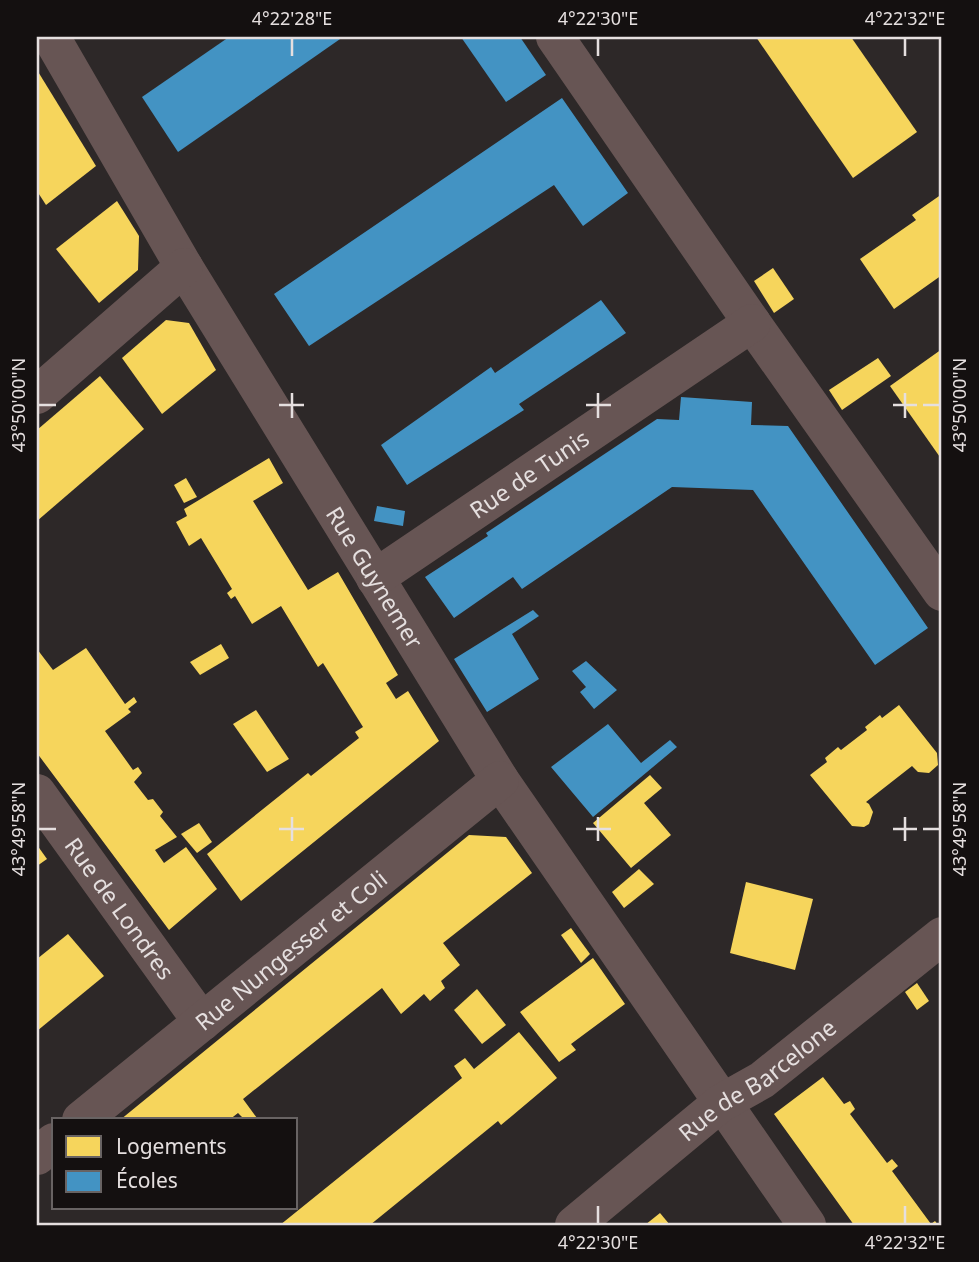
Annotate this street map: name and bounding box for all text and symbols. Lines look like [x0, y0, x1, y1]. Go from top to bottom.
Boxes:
text: 4°22'28"E [252, 6, 332, 30]
text: 4°22'30"E [558, 6, 638, 30]
text: 4°22'32"E [865, 6, 945, 30]
text: 43°50'00"N [6, 358, 30, 452]
text: 43°50'00"N [947, 358, 971, 452]
street label: Rue de Tunis [463, 422, 595, 526]
street label: Rue Guynemer [319, 500, 431, 655]
text: 43°49'58"N [6, 782, 30, 876]
text: 43°49'58"N [947, 782, 971, 876]
street label: Rue de Londres [58, 831, 182, 986]
street label: Rue Nungesser et Coli [188, 862, 393, 1038]
street label: Rue de Barcelone [671, 1011, 842, 1148]
legend [52, 1118, 298, 1210]
text: Logements [116, 1132, 227, 1160]
text: Écoles [116, 1166, 178, 1194]
text: 4°22'30"E [558, 1230, 638, 1254]
text: 4°22'32"E [865, 1230, 945, 1254]

